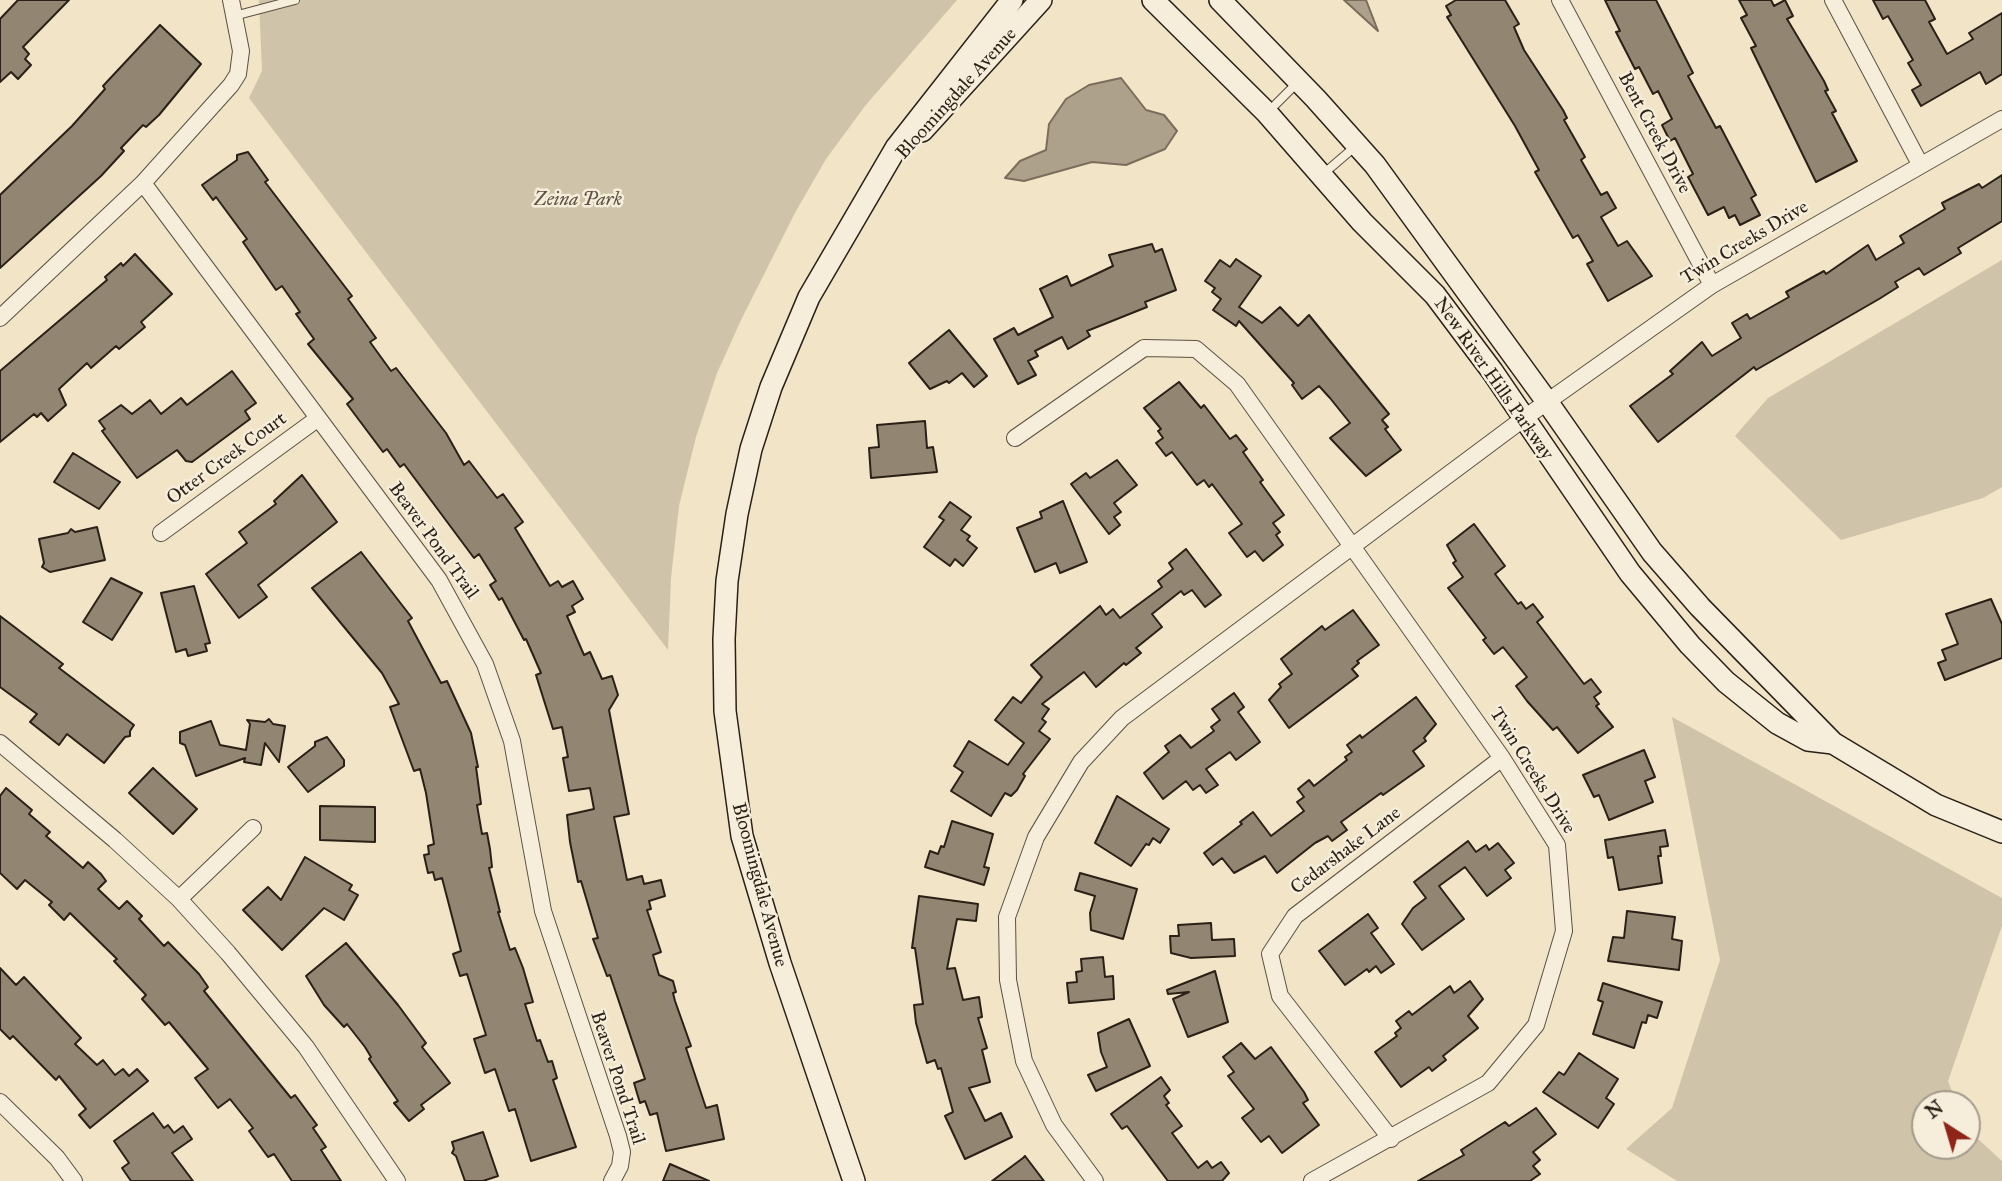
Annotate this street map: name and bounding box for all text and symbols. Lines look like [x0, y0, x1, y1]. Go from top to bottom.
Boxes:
street label: Bloomingdale Avenue [892, 24, 1022, 164]
street label: Bent Creek Drive [1612, 68, 1696, 198]
park label: Zeina Park [534, 189, 622, 211]
street label: Twin Creeks Drive [1677, 196, 1813, 290]
street label: New River Hills Parkway [1428, 293, 1558, 465]
street label: Otter Creek Court [163, 408, 291, 510]
street label: Beaver Pond Trail [383, 478, 483, 604]
street label: Twin Creeks Drive [1484, 704, 1580, 838]
street label: Bloomingdale Avenue [726, 800, 792, 970]
street label: Cedarshake Lane [1286, 802, 1406, 900]
street label: Beaver Pond Trail [585, 1009, 649, 1147]
north arrow [1911, 1090, 1981, 1160]
text: N [1921, 1095, 1948, 1123]

